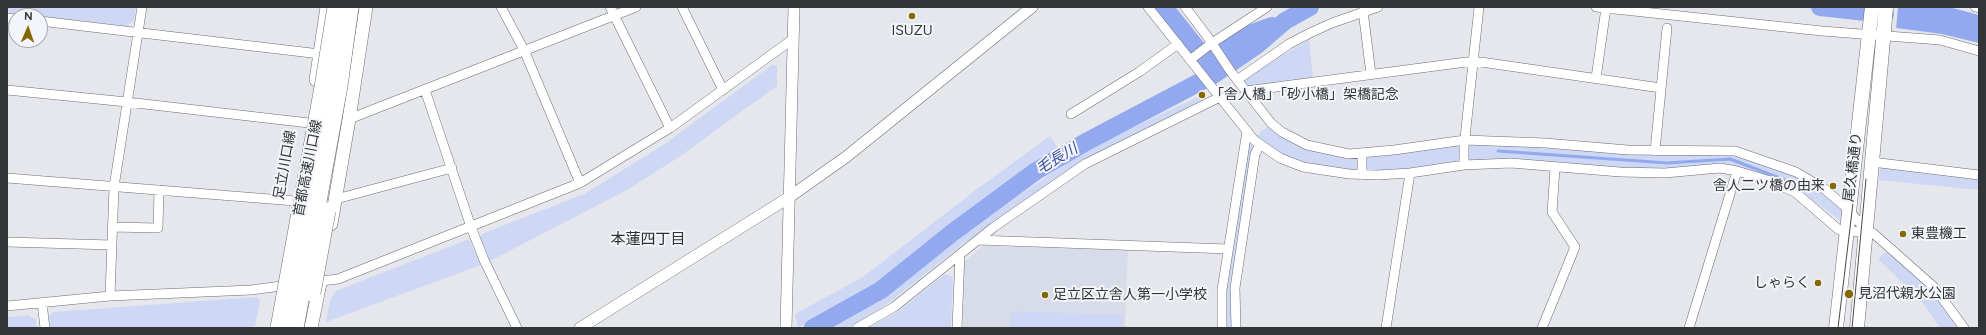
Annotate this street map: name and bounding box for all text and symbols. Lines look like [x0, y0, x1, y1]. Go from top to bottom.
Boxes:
north arrow [8, 8, 48, 48]
text: N [24, 10, 33, 23]
marker: ISUZU [907, 11, 917, 21]
place label: ISUZU [891, 23, 933, 39]
place label: 「舎人橋」「砂小橋」架橋記念 [1210, 87, 1399, 103]
marker: 「舎人橋」「砂小橋」架橋記念 [1197, 90, 1207, 100]
street label: 首都高速川口線 [290, 118, 326, 218]
street label: 足立川口線 [271, 129, 299, 201]
street label: 尾久橋通り [1840, 131, 1866, 203]
water label: 毛長川 [1033, 140, 1081, 178]
place label: 舎人二ツ橋の由来 [1713, 178, 1825, 194]
marker: 舎人二ツ橋の由来 [1828, 181, 1838, 191]
place label: 東豊機工 [1911, 226, 1967, 242]
marker: 東豊機工 [1898, 229, 1908, 239]
district label: 本蓮四丁目 [611, 231, 685, 249]
place label: しゃらく [1754, 275, 1810, 291]
marker: しゃらく [1813, 278, 1823, 288]
place label: 見沼代親水公園 [1858, 286, 1956, 302]
place label: 足立区立舎人第一小学校 [1053, 287, 1207, 303]
marker: 見沼代親水公園 [1843, 288, 1855, 300]
marker: 足立区立舎人第一小学校 [1040, 290, 1050, 300]

